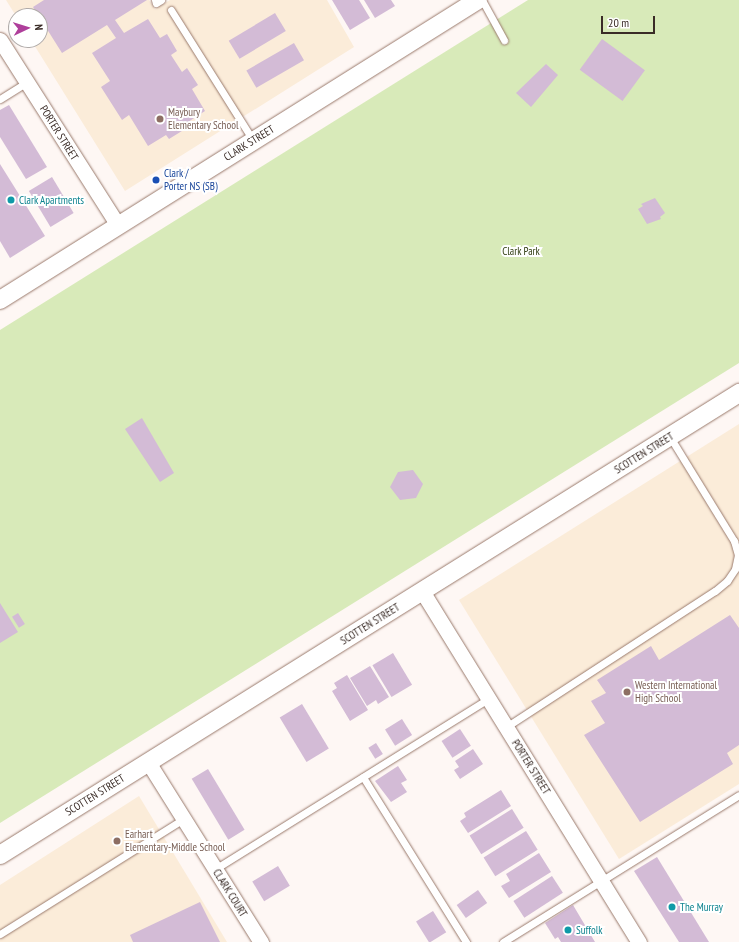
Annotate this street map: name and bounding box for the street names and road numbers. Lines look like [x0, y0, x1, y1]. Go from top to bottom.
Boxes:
street label: PORTER STREET [37, 103, 81, 163]
street label: CLARK STREET [221, 122, 277, 164]
street label: SCOTTEN STREET [612, 430, 676, 476]
street label: SCOTTEN STREET [338, 601, 402, 647]
street label: PORTER STREET [509, 737, 553, 797]
street label: SCOTTEN STREET [63, 772, 127, 818]
street label: CLARK COURT [210, 867, 250, 919]

